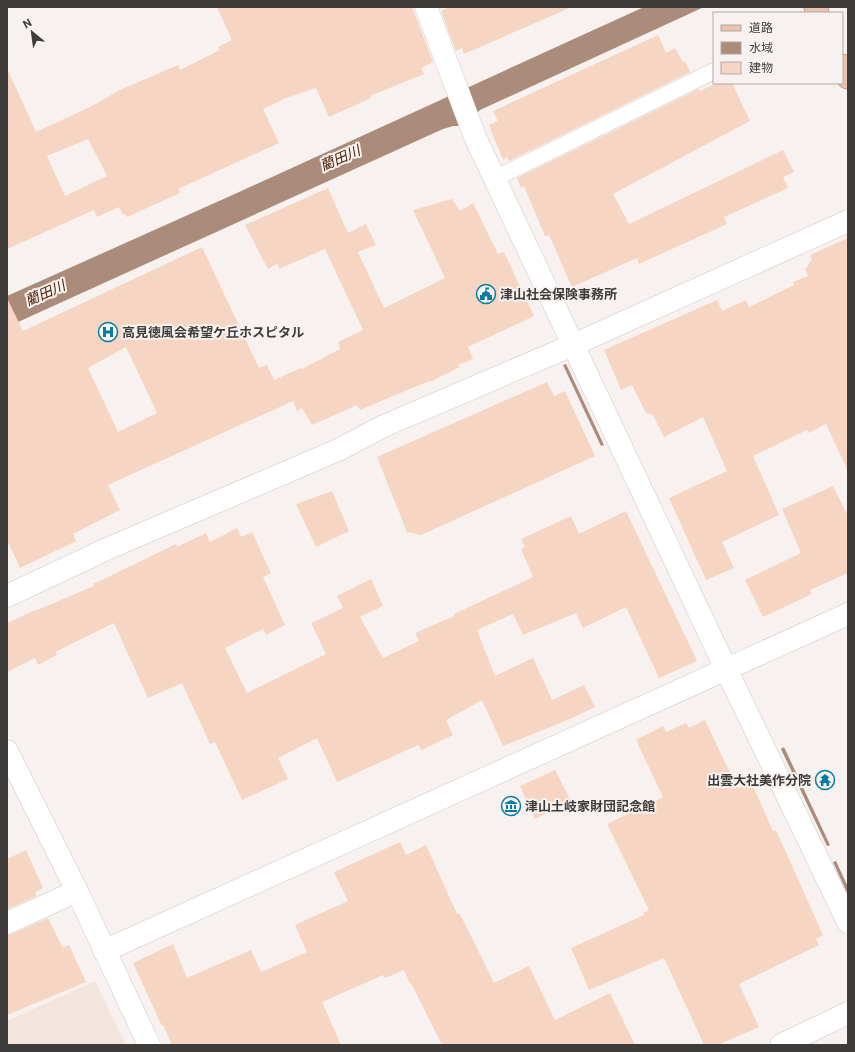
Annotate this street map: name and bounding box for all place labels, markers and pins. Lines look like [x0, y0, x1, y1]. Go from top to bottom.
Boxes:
public building icon: 津山社会保険事務所 [475, 283, 497, 305]
place label: 津山社会保険事務所 [500, 287, 617, 302]
hospital icon: 高見徳風会希望ケ丘ホスピタル [97, 321, 119, 343]
place label: 高見徳風会希望ケ丘ホスピタル [122, 325, 304, 340]
temple icon: 出雲大社美作分院 [814, 769, 836, 791]
place label: 出雲大社美作分院 [707, 773, 811, 788]
museum icon: 津山土岐家財団記念館 [500, 795, 522, 817]
place label: 津山土岐家財団記念館 [525, 799, 655, 814]

